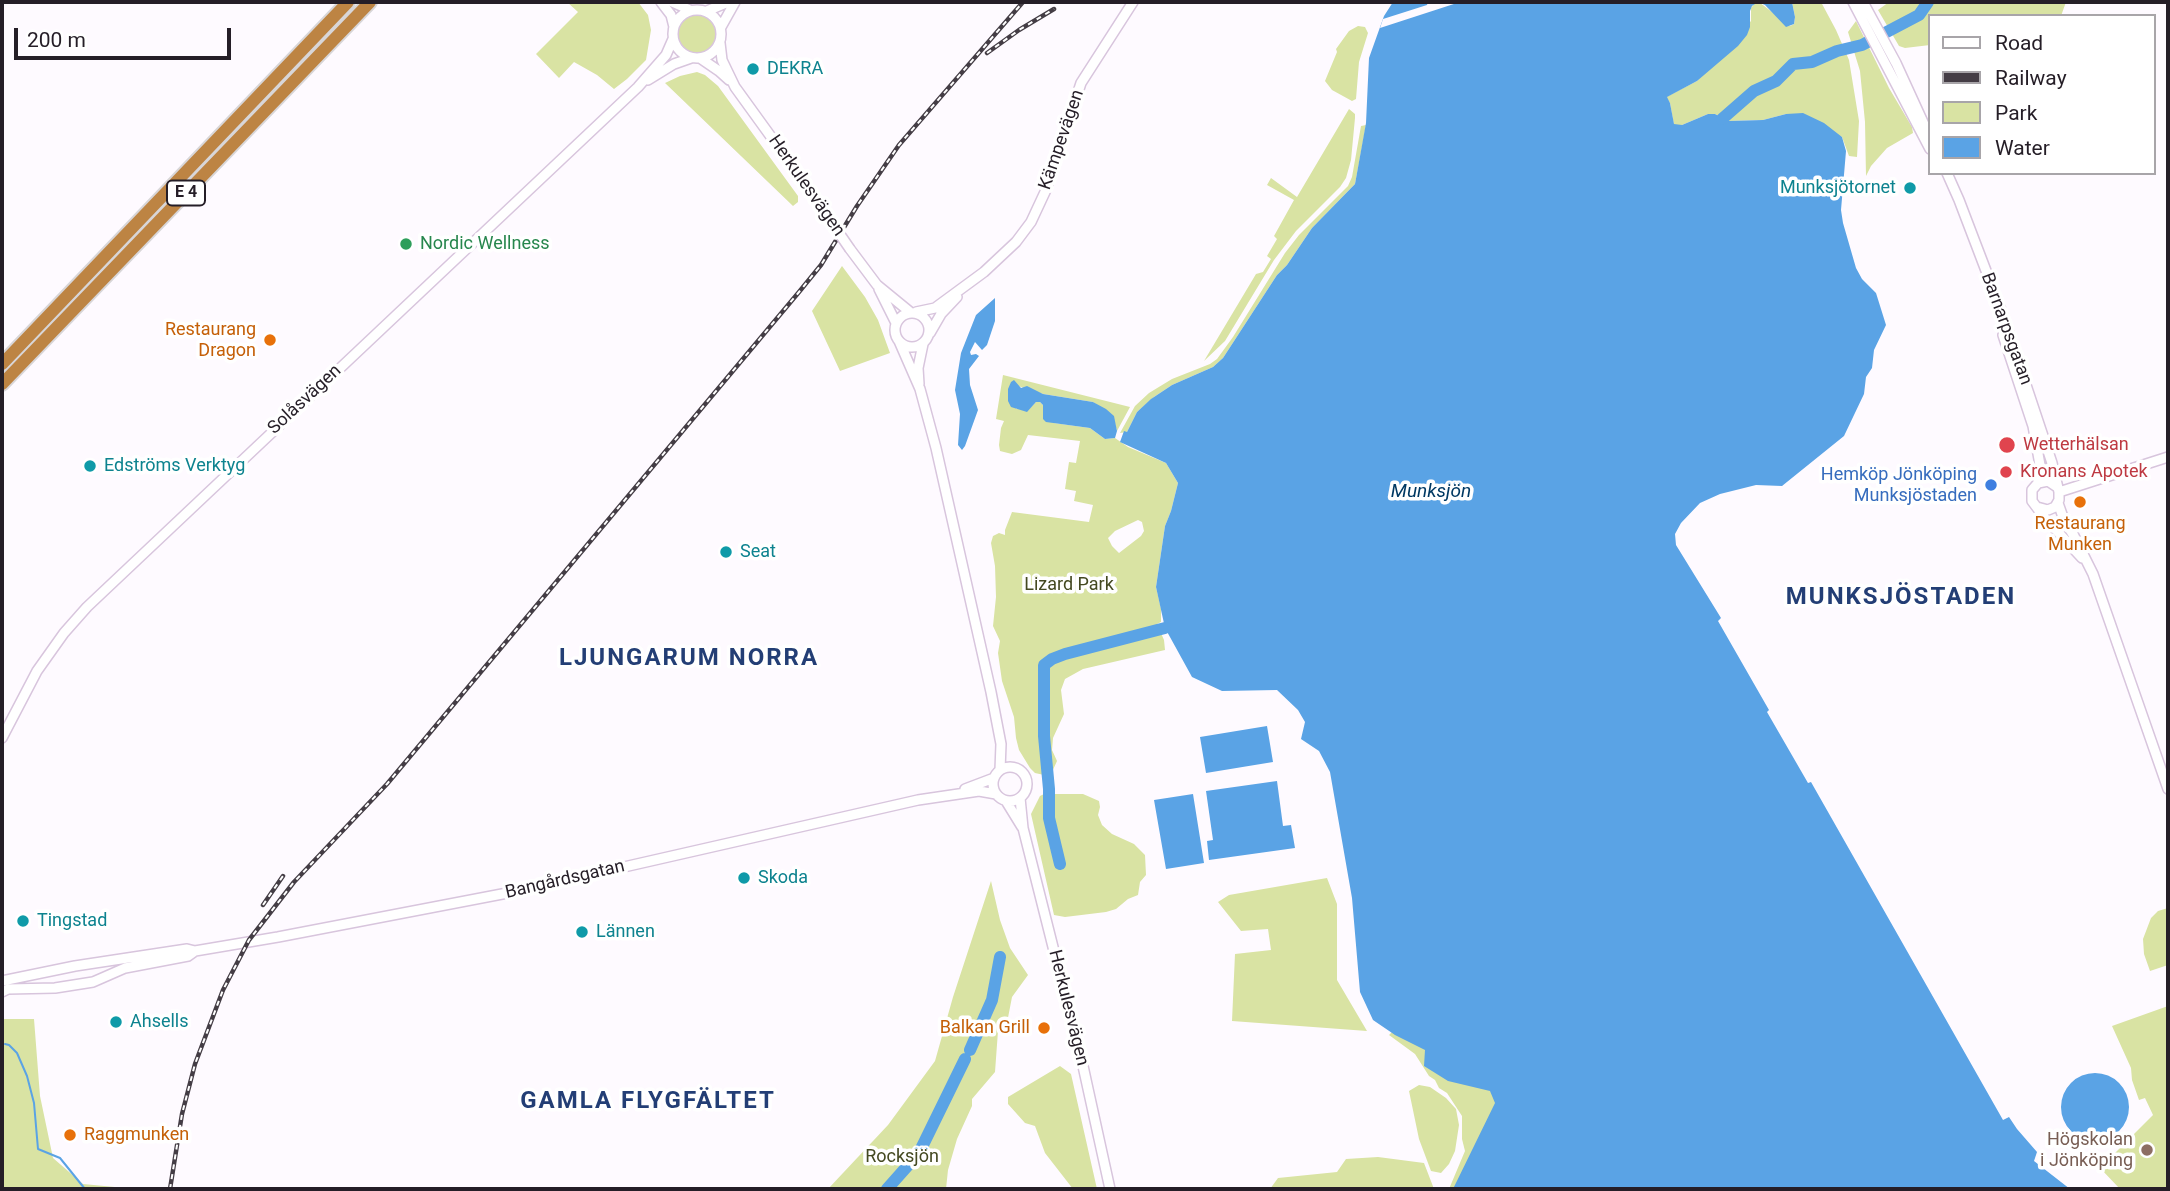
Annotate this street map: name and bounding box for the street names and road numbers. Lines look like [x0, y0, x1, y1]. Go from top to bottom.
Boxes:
street label: Kämpevägen [1035, 87, 1089, 193]
street label: Herkulesvägen [763, 131, 849, 241]
road number: E 4 [167, 181, 205, 206]
street label: Barnarpsgatan [1976, 270, 2036, 388]
street label: Solåsvägen [264, 361, 346, 439]
street label: Bangårdsgatan [503, 856, 627, 904]
street label: Herkulesvägen [1043, 948, 1093, 1068]

